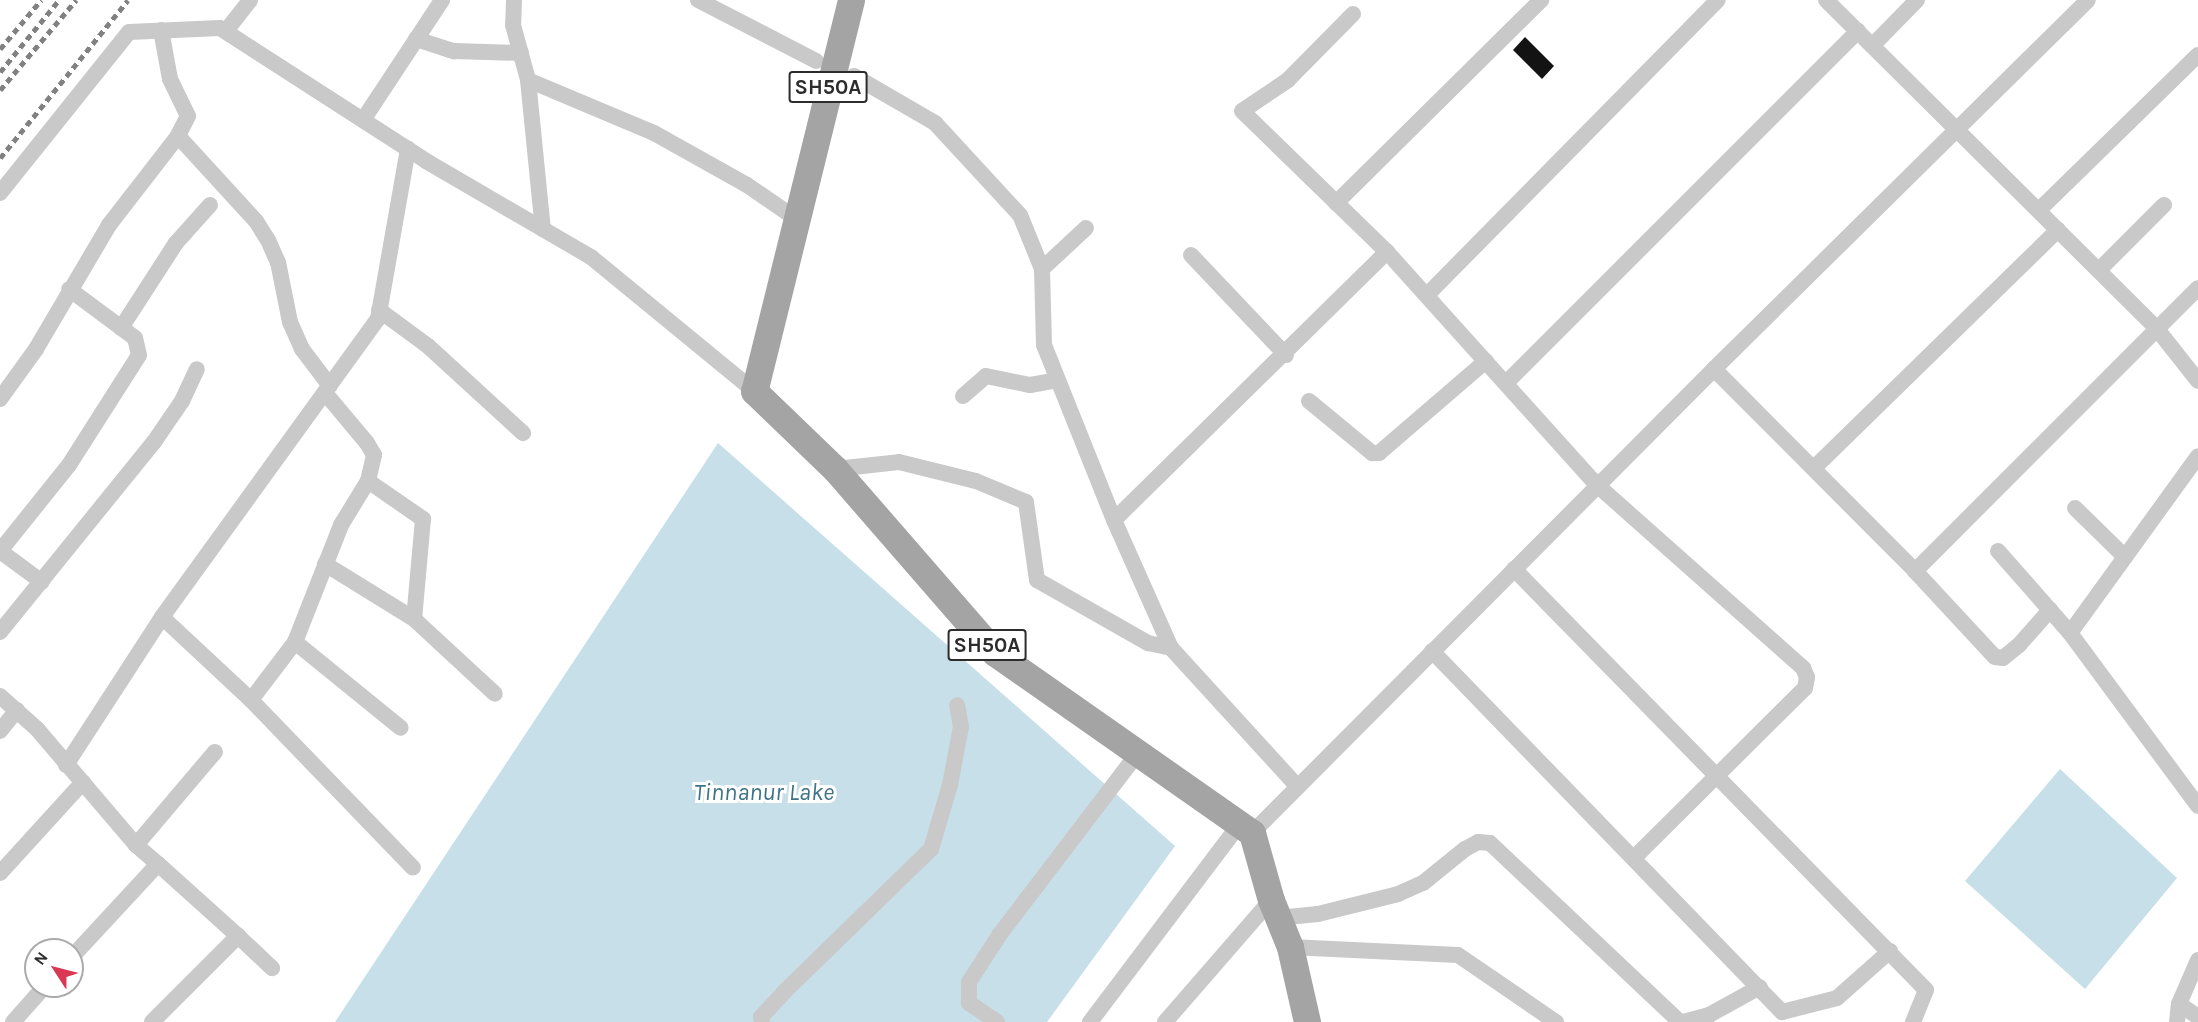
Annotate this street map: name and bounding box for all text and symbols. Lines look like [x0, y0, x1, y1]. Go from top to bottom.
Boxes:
road number: SH50A [788, 69, 868, 105]
road number: SH50A [946, 627, 1028, 663]
water label: Tinnanur Lake [694, 779, 834, 807]
north arrow [24, 938, 84, 998]
text: N [30, 948, 52, 969]

